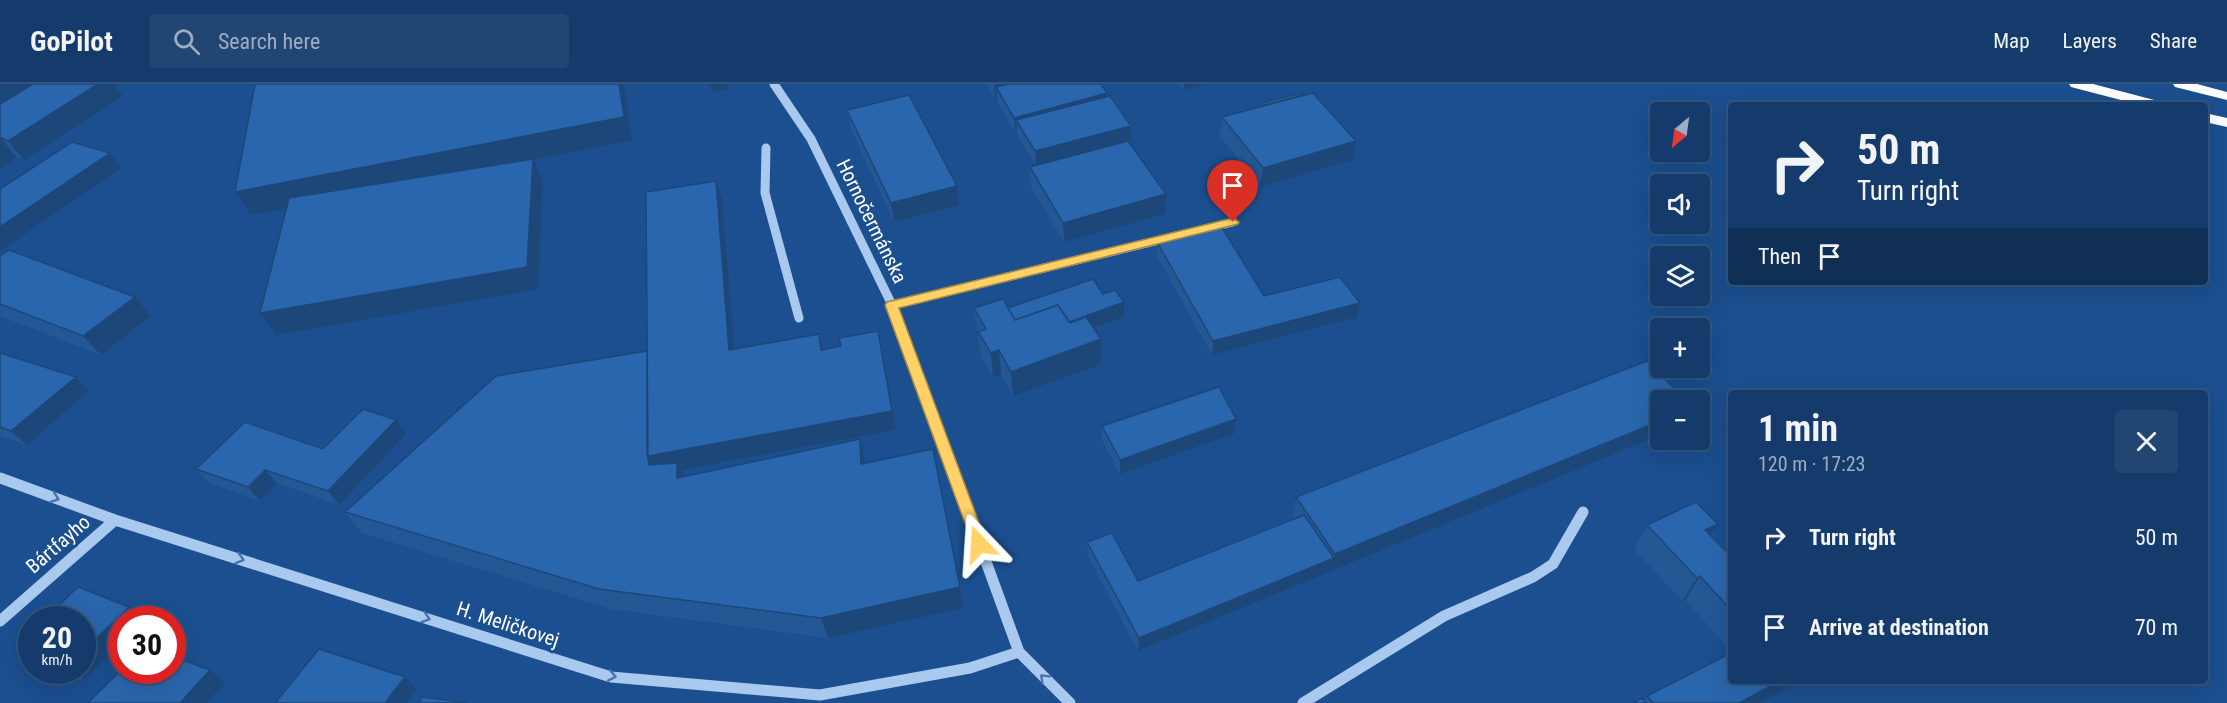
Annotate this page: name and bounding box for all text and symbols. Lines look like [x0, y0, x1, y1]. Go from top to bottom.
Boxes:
search box [149, 14, 569, 68]
text: GoPilot [30, 25, 113, 58]
icon: search [170, 25, 203, 58]
text: Search here [218, 29, 320, 54]
text: Map [1993, 29, 2030, 53]
text: Layers [2063, 29, 2117, 53]
text: Share [2150, 29, 2197, 53]
north arrow [1650, 102, 1710, 162]
map controls [1650, 102, 1710, 450]
text: 50 m [1857, 125, 1940, 174]
icon: right [1758, 126, 1836, 204]
street label: Hornočermánska [832, 155, 912, 287]
pin [1207, 160, 1258, 222]
icon: arrive [1216, 169, 1249, 202]
button: sound [1650, 174, 1710, 234]
text: Turn right [1857, 175, 1959, 207]
icon: arrive [1813, 240, 1846, 273]
text: Then [1758, 244, 1801, 269]
button: layers [1650, 246, 1710, 306]
button: + [1650, 318, 1710, 378]
button: − [1650, 390, 1710, 450]
text: 1 min [1758, 408, 1838, 450]
button: close [2115, 410, 2178, 473]
text: 120 m · 17:23 [1758, 452, 1865, 476]
one-way arrow [49, 490, 60, 503]
street label: Bártfayho [21, 510, 95, 578]
position arrow [947, 512, 1011, 576]
icon: right [1758, 521, 1791, 554]
text: Turn right [1809, 525, 1896, 550]
text: 50 m [2135, 525, 2178, 550]
one-way arrow [234, 552, 245, 564]
street label: H. Meličkovej [454, 596, 562, 652]
speed limit sign: 30 [108, 606, 186, 684]
one-way arrow [420, 611, 431, 623]
icon: arrive [1758, 611, 1791, 644]
text: Arrive at destination [1809, 615, 1989, 640]
text: 70 m [2135, 615, 2178, 640]
text: 20 [42, 620, 72, 655]
text: km/h [42, 651, 72, 669]
one-way arrow [607, 669, 617, 682]
one-way arrow [1041, 674, 1052, 685]

